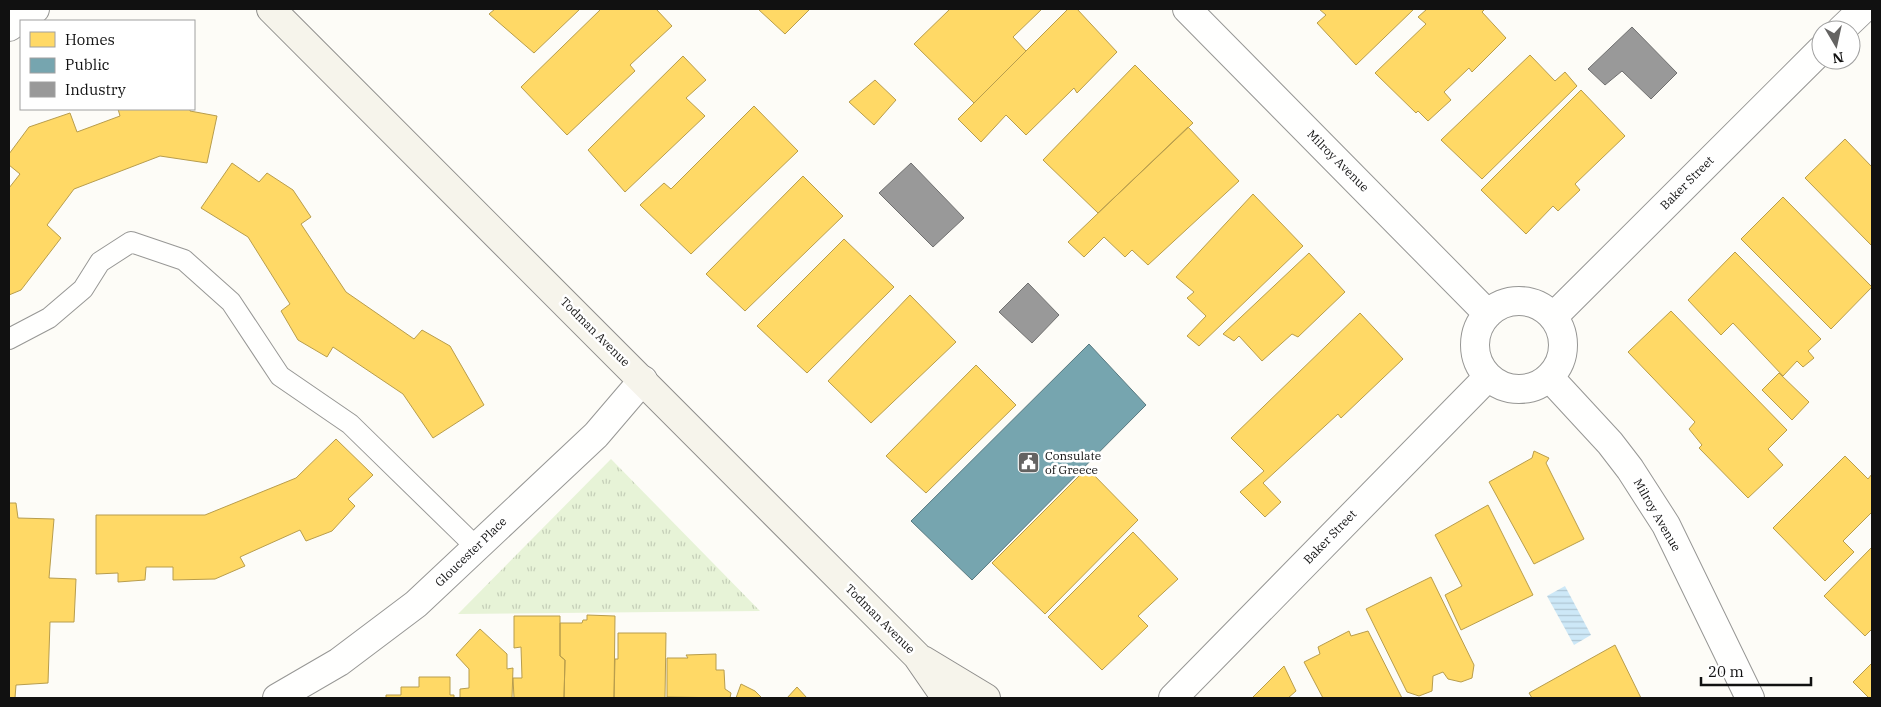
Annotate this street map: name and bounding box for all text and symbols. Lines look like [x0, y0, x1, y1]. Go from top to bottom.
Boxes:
legend [20, 20, 195, 110]
north arrow [1811, 20, 1861, 70]
text: Homes [65, 30, 115, 49]
text: N [1831, 48, 1845, 68]
text: Public [65, 55, 110, 74]
text: Industry [65, 80, 126, 99]
street label: Milroy Avenue [1304, 127, 1372, 195]
street label: Baker Street [1657, 153, 1717, 213]
street label: Todman Avenue [557, 294, 633, 370]
place label: Consulate of Greece [1045, 448, 1101, 477]
public building icon: Consulate of Greece [1017, 451, 1041, 475]
street label: Milroy Avenue [1631, 476, 1684, 554]
street label: Baker Street [1300, 506, 1359, 567]
street label: Gloucester Place [432, 514, 510, 590]
street label: Todman Avenue [842, 581, 918, 657]
scale bar [1701, 654, 1811, 686]
text: 20 m [1708, 662, 1744, 681]

